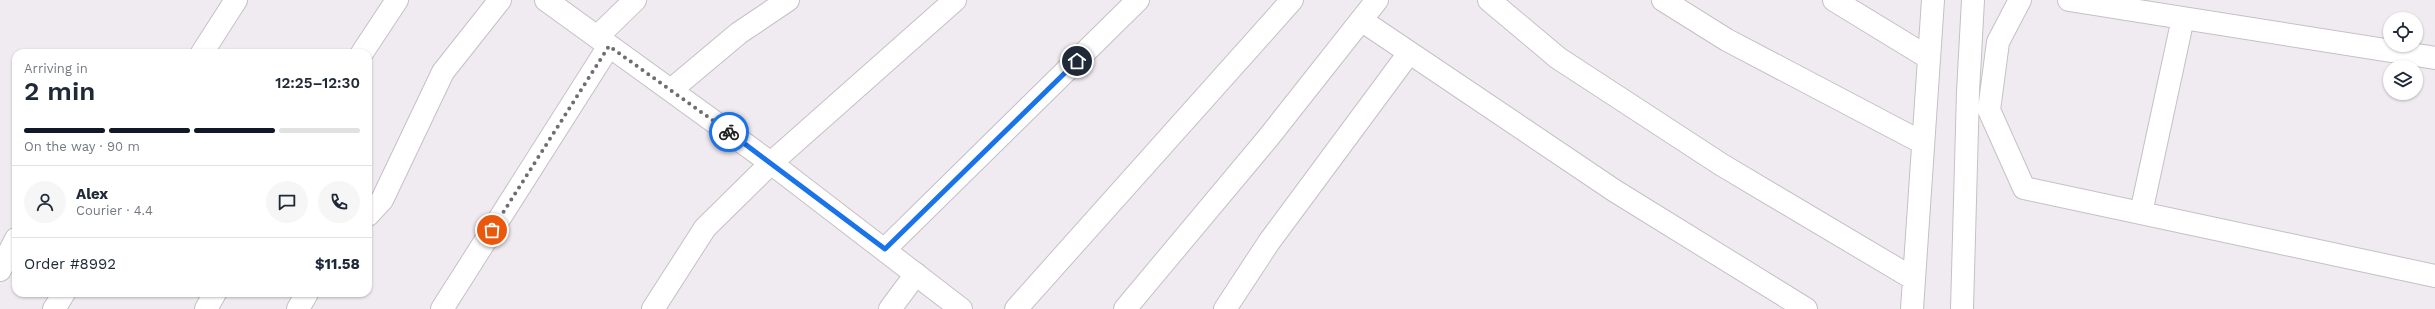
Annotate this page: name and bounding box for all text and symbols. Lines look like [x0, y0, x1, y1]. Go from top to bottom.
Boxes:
map controls [2383, 12, 2423, 100]
button: locate [2383, 12, 2423, 52]
pin [1060, 44, 1094, 78]
icon: home [1066, 50, 1088, 72]
button: layers [2383, 60, 2423, 100]
text: Arriving in [24, 61, 88, 76]
text: 12:25–12:30 [275, 74, 360, 92]
text: 2 min [24, 76, 95, 106]
courier [709, 112, 749, 152]
icon: bike [718, 121, 740, 143]
text: On the way · 90 m [24, 139, 140, 154]
button: person [24, 181, 66, 223]
button: chat [266, 181, 308, 223]
button: phone [318, 181, 360, 223]
text: Alex [76, 185, 108, 203]
text: Courier · 4.4 [76, 203, 153, 218]
pin [475, 213, 509, 247]
icon: bag [481, 219, 503, 241]
text: Order #8992 [24, 255, 116, 273]
text: $11.58 [315, 255, 360, 273]

